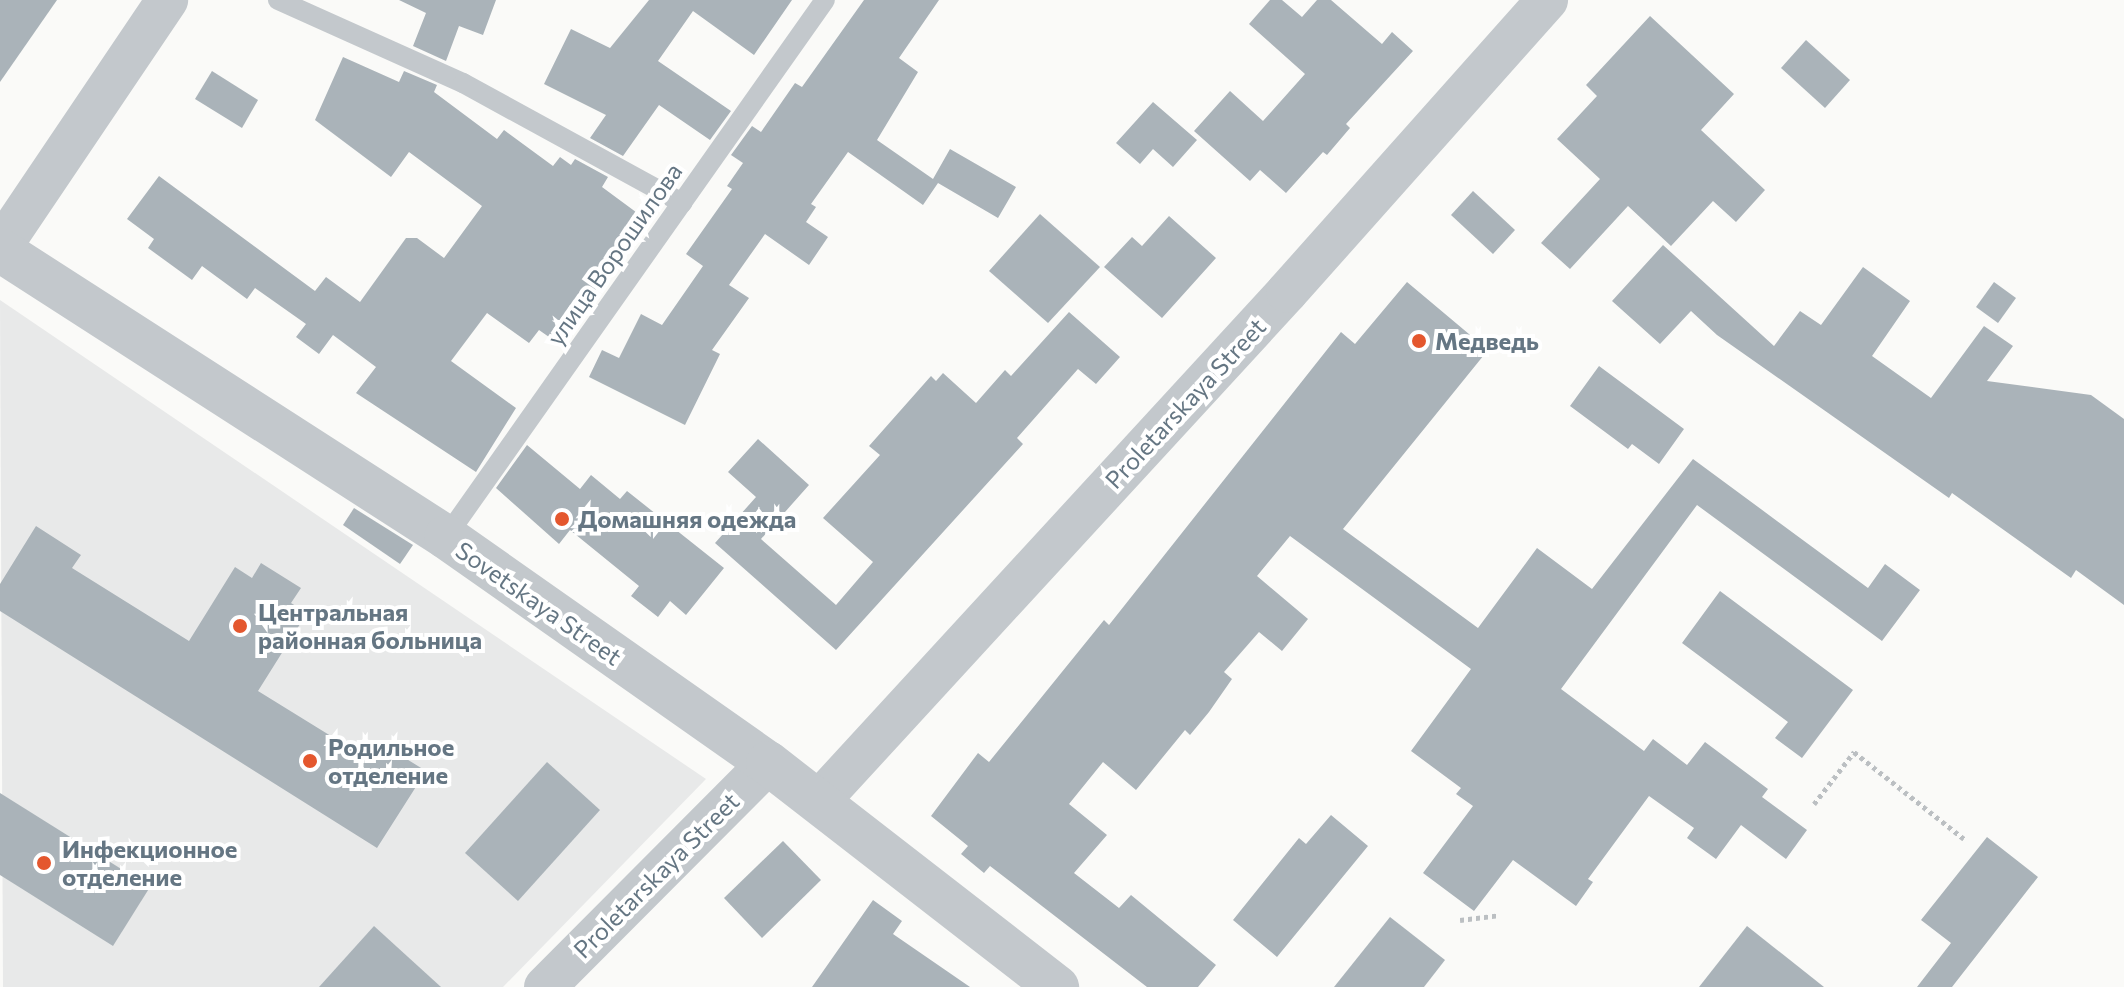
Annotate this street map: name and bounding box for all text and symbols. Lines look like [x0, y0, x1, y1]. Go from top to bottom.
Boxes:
street label: улица Ворошилова [540, 157, 688, 351]
street label: Proletarskaya Street [1099, 312, 1271, 494]
place label: Медведь [1435, 327, 1539, 355]
marker: Медведь [1410, 332, 1428, 350]
place label: Домашняя одежда [578, 505, 796, 533]
marker: Домашняя одежда [553, 510, 571, 528]
street label: Sovetskaya Street [451, 535, 627, 671]
place label: Центральная районная больница [258, 598, 482, 654]
marker: Центральная районная больница [229, 615, 251, 637]
place label: Родильное отделение [328, 733, 454, 789]
marker: Родильное отделение [299, 750, 321, 772]
street label: Proletarskaya Street [567, 786, 745, 964]
place label: Инфекционное отделение [62, 835, 237, 891]
marker: Инфекционное отделение [33, 852, 55, 874]

